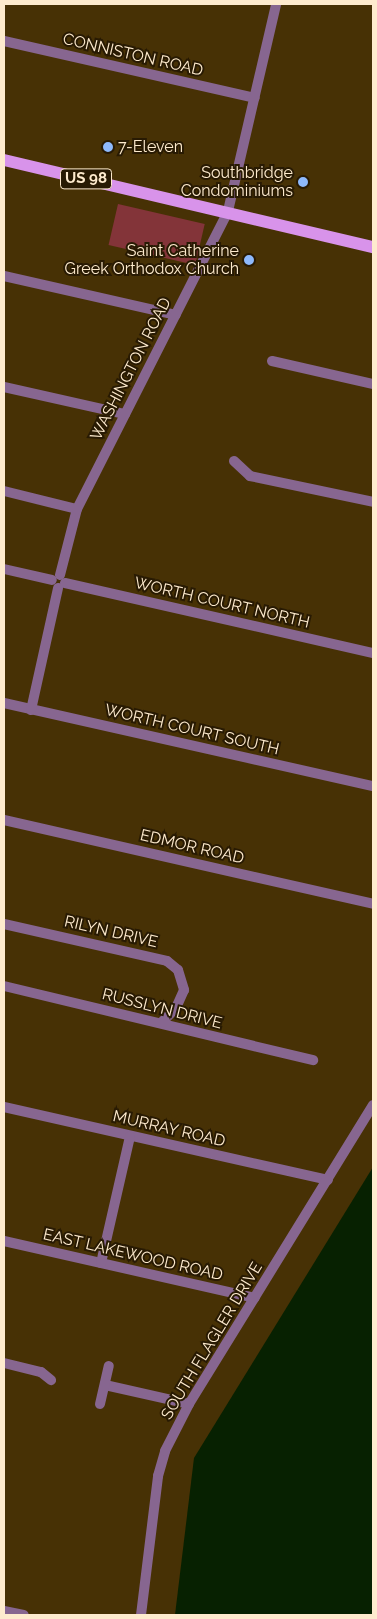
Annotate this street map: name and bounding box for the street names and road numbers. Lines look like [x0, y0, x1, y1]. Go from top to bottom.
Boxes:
street label: CONNISTON ROAD [61, 30, 205, 80]
road number: US 98 [60, 166, 112, 192]
street label: WASHINGTON ROAD [87, 294, 175, 444]
street label: WORTH COURT NORTH [132, 573, 312, 633]
street label: WORTH COURT SOUTH [103, 701, 281, 759]
street label: EDMOR ROAD [138, 826, 246, 868]
street label: RILYN DRIVE [62, 912, 160, 952]
street label: RUSSLYN DRIVE [100, 985, 224, 1033]
street label: MURRAY ROAD [111, 1107, 227, 1151]
street label: EAST LAKEWOOD ROAD [41, 1225, 225, 1285]
street label: SOUTH FLAGLER DRIVE [157, 1259, 267, 1423]

